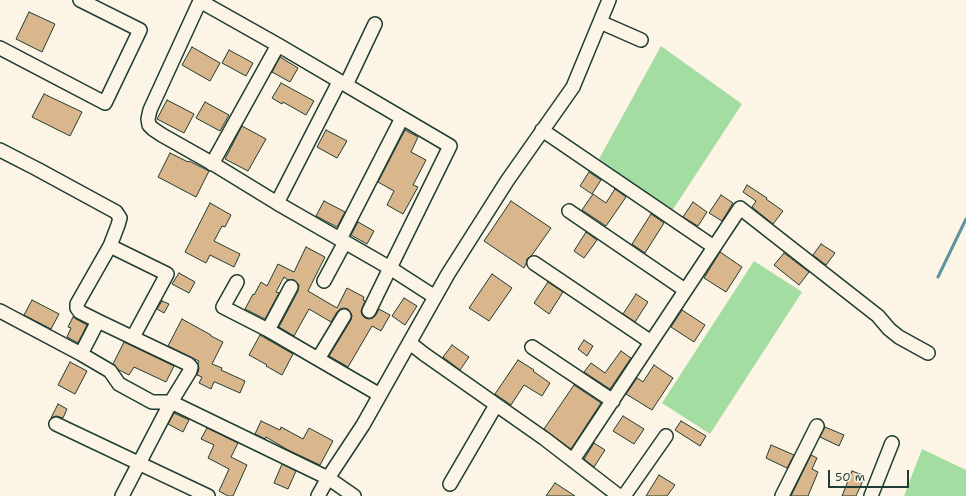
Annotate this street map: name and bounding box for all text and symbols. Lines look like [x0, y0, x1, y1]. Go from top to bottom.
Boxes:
scale bar [830, 462, 911, 488]
text: 50 m [835, 469, 865, 485]

